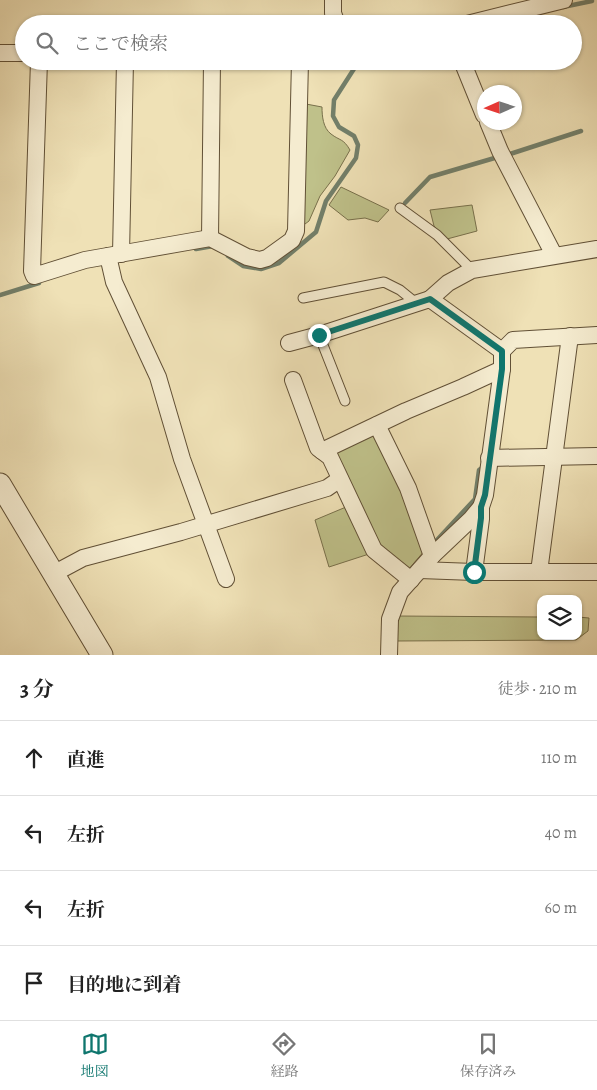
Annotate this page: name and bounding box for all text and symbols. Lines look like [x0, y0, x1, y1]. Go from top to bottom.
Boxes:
search box [15, 15, 582, 70]
icon: search [33, 29, 61, 57]
text: ここで検索 [73, 31, 168, 57]
north arrow [477, 85, 522, 130]
route end [308, 324, 331, 347]
route start [463, 561, 486, 584]
map controls [537, 595, 582, 640]
button: layers [537, 595, 582, 640]
text: 3 分 [20, 675, 54, 703]
text: 徒歩 · 210 m [497, 678, 577, 700]
icon: ahead [20, 744, 48, 772]
text: 直進 [67, 747, 105, 773]
text: 110 m [541, 747, 577, 769]
icon: left [20, 819, 48, 847]
text: 左折 [67, 822, 105, 848]
text: 40 m [545, 822, 577, 844]
icon: left [20, 894, 48, 922]
text: 左折 [67, 897, 105, 923]
text: 60 m [545, 897, 577, 919]
icon: arrive [20, 969, 48, 997]
text: 目的地に到着 [67, 972, 181, 998]
tab: 地図 [81, 1030, 109, 1081]
tab: 経路 [270, 1030, 298, 1081]
tab: 保存済み [460, 1030, 516, 1081]

